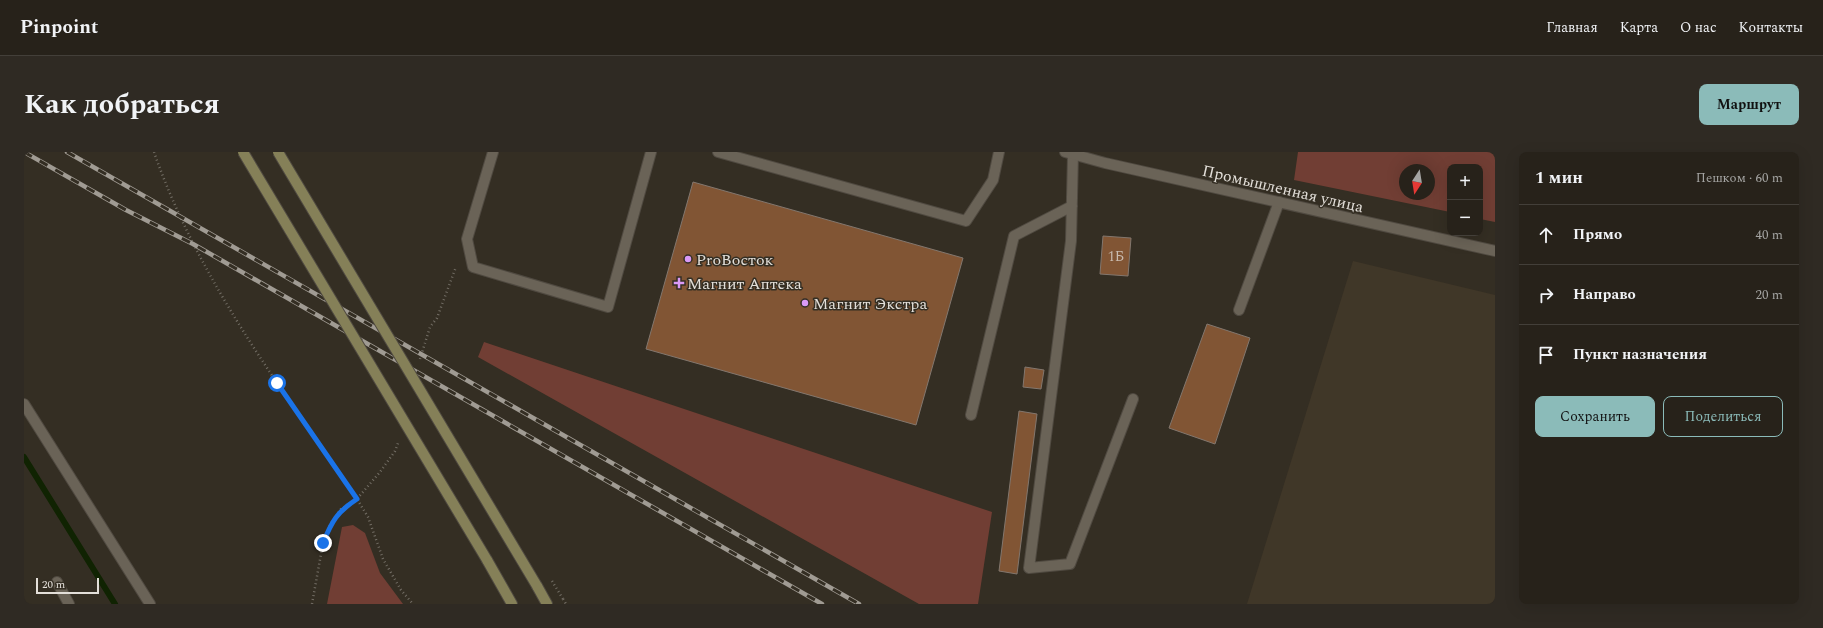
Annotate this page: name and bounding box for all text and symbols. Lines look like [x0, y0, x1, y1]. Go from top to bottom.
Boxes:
text: Pinpoint [20, 13, 98, 42]
text: Главная [1546, 17, 1598, 38]
text: Карта [1620, 17, 1658, 38]
text: О нас [1680, 17, 1717, 38]
text: Контакты [1739, 17, 1803, 38]
text: Как добраться [24, 83, 220, 126]
button: Маршрут [1699, 84, 1799, 125]
street label: Промышленная улица [1200, 159, 1366, 219]
north arrow [1399, 164, 1435, 200]
map controls [1447, 164, 1483, 236]
button: + [1447, 164, 1483, 200]
text: 1 мин [1535, 165, 1583, 191]
text: Пешком · 60 m [1696, 168, 1783, 188]
button: − [1447, 200, 1483, 236]
text: Прямо [1573, 223, 1622, 246]
icon: ahead [1535, 224, 1557, 246]
text: 40 m [1756, 225, 1783, 245]
house number: 1Б [1108, 246, 1124, 267]
place label: ProВосток [696, 248, 774, 272]
marker: ProВосток [683, 254, 693, 264]
place label: Магнит Аптека [687, 272, 802, 296]
marker: Магнит Аптека [674, 278, 684, 288]
text: Направо [1573, 283, 1636, 306]
icon: right [1535, 284, 1557, 306]
text: 20 m [1756, 285, 1783, 305]
place label: Магнит Экстра [813, 292, 927, 316]
marker: Магнит Экстра [800, 298, 810, 308]
text: Пункт назначения [1573, 343, 1707, 366]
icon: arrive [1535, 344, 1557, 366]
route start [268, 374, 286, 392]
button: Сохранить [1535, 396, 1655, 437]
button: Поделиться [1663, 396, 1783, 437]
route end [314, 534, 332, 552]
scale bar [36, 576, 99, 595]
text: 20 m [42, 576, 65, 593]

